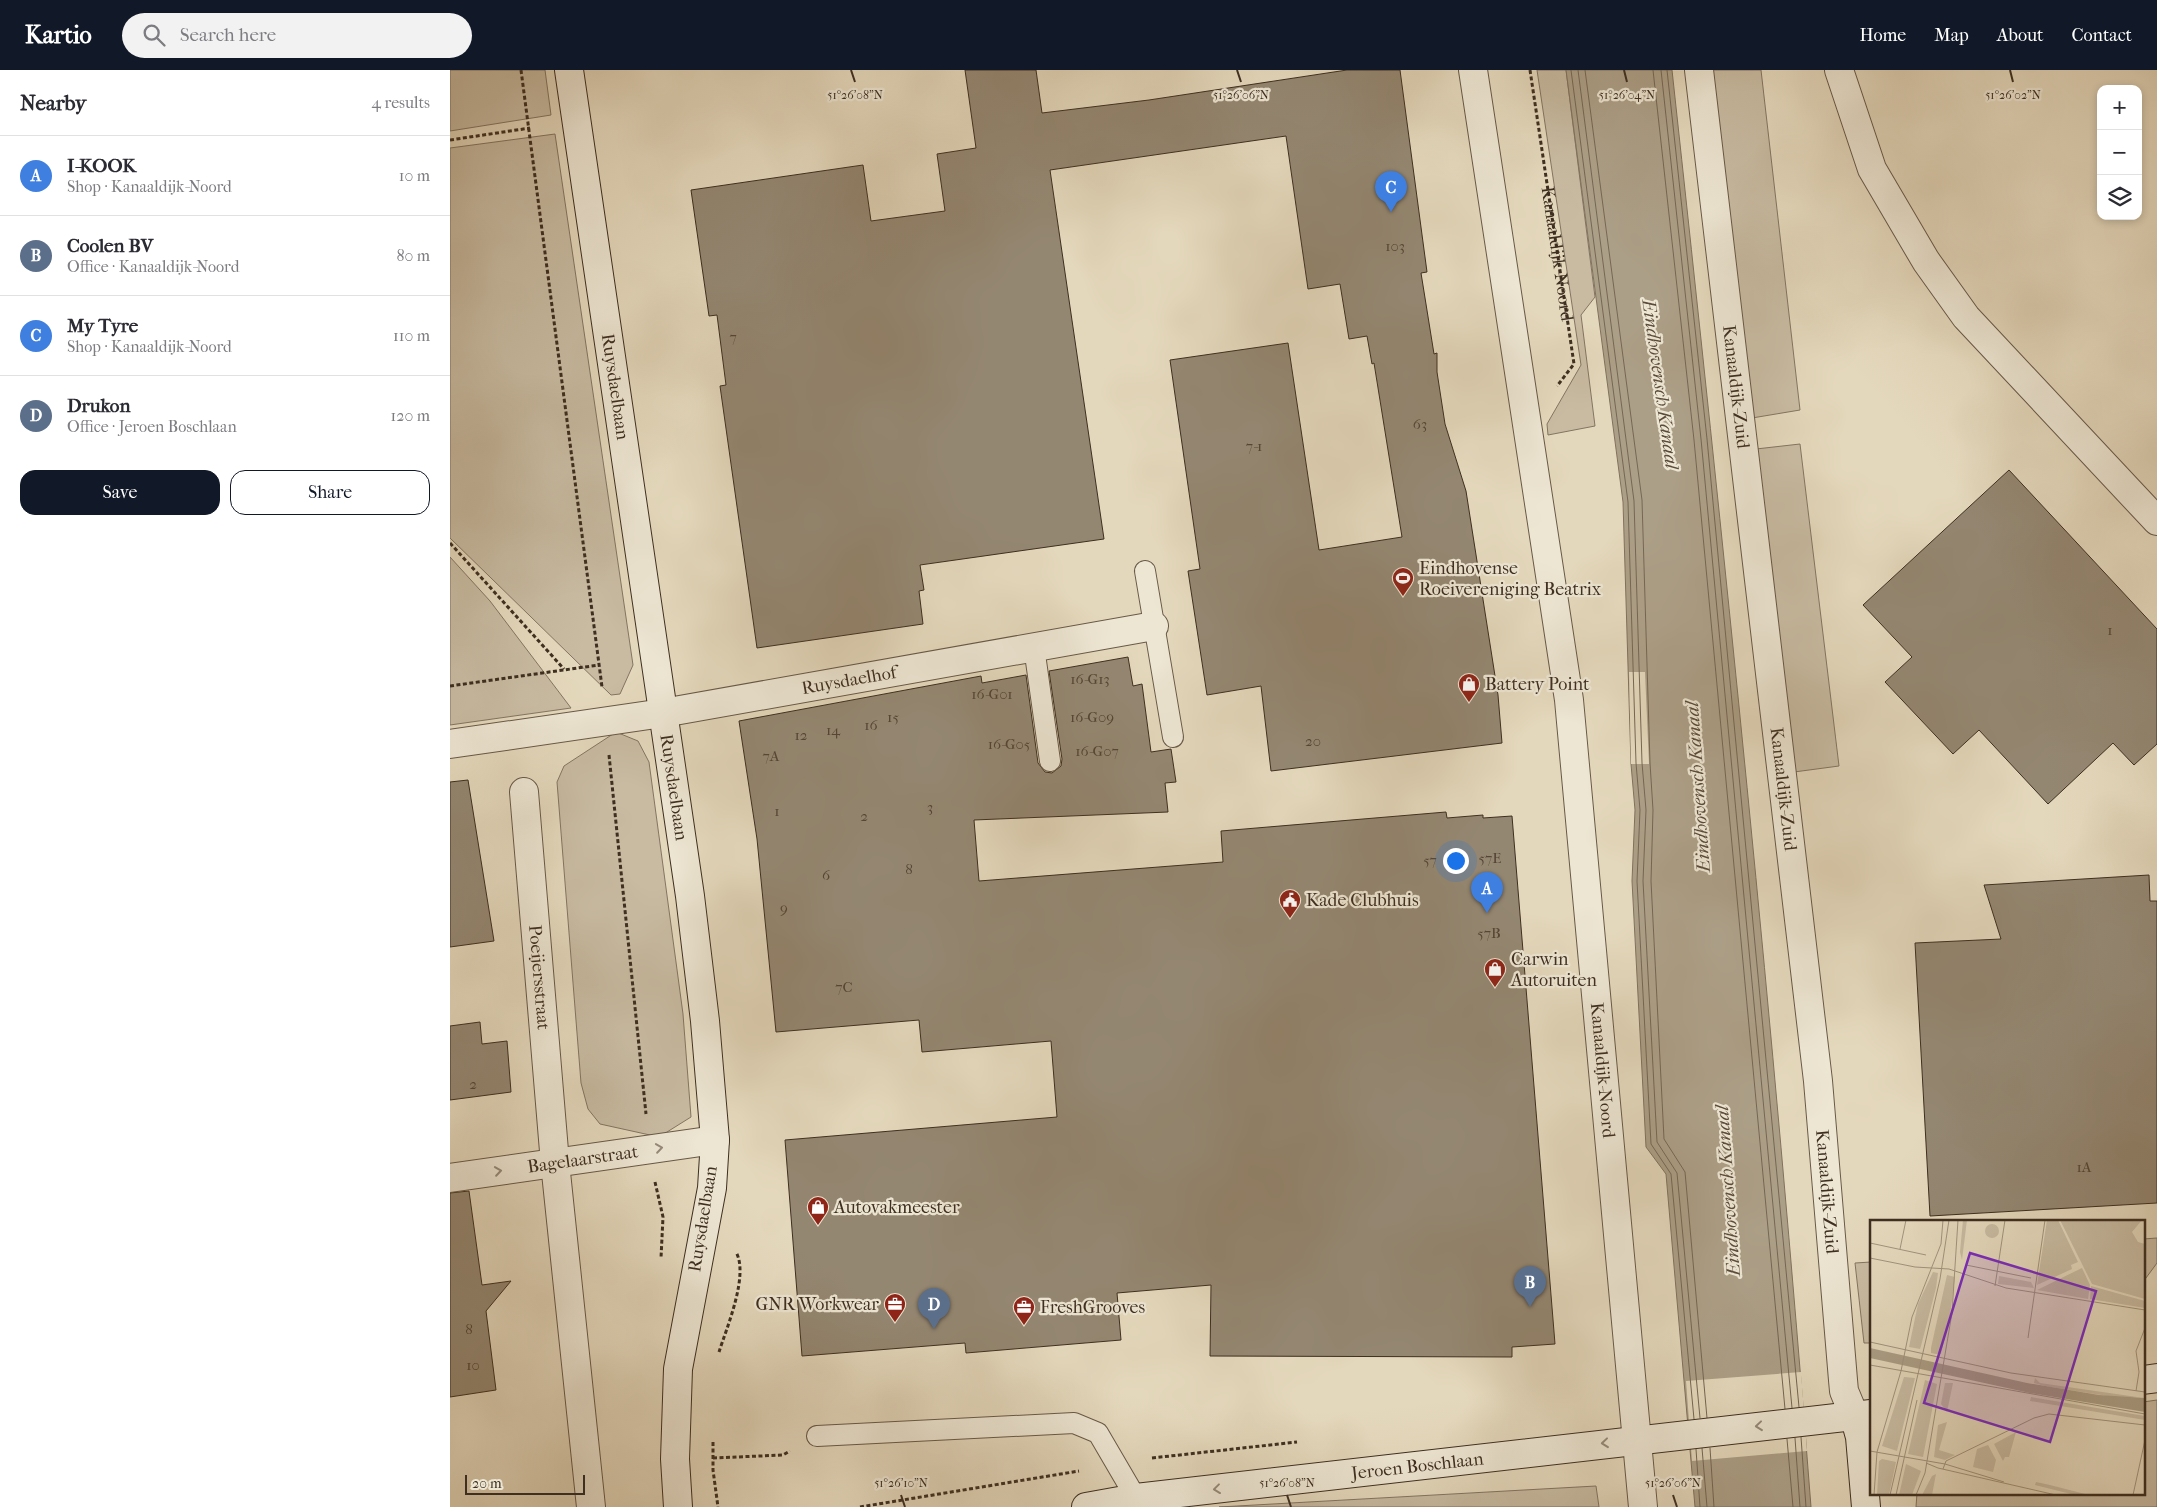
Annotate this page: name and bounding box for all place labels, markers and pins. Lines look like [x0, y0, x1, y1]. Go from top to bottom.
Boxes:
pin: C [1375, 171, 1407, 212]
place label: Eindhovense Roeivereniging Beatrix [1419, 558, 1602, 600]
sports icon: Eindhovense Roeivereniging Beatrix [1391, 566, 1415, 597]
shop icon: Battery Point [1457, 672, 1481, 703]
place label: Battery Point [1485, 674, 1590, 695]
pin: A [1471, 872, 1503, 913]
public building icon: Kade Clubhuis [1278, 888, 1302, 919]
place label: Kade Clubhuis [1306, 890, 1419, 911]
place label: Carwin Autoruiten [1510, 949, 1597, 991]
shop icon: Carwin Autoruiten [1483, 957, 1507, 988]
shop icon: Autovakmeester [806, 1195, 830, 1226]
place label: Autovakmeester [833, 1197, 960, 1218]
pin: B [1514, 1266, 1546, 1307]
pin: D [918, 1288, 950, 1329]
office icon: GNR Workwear [883, 1292, 907, 1323]
place label: GNR Workwear [756, 1294, 879, 1315]
office icon: FreshGrooves [1012, 1295, 1036, 1326]
place label: FreshGrooves [1040, 1297, 1145, 1318]

